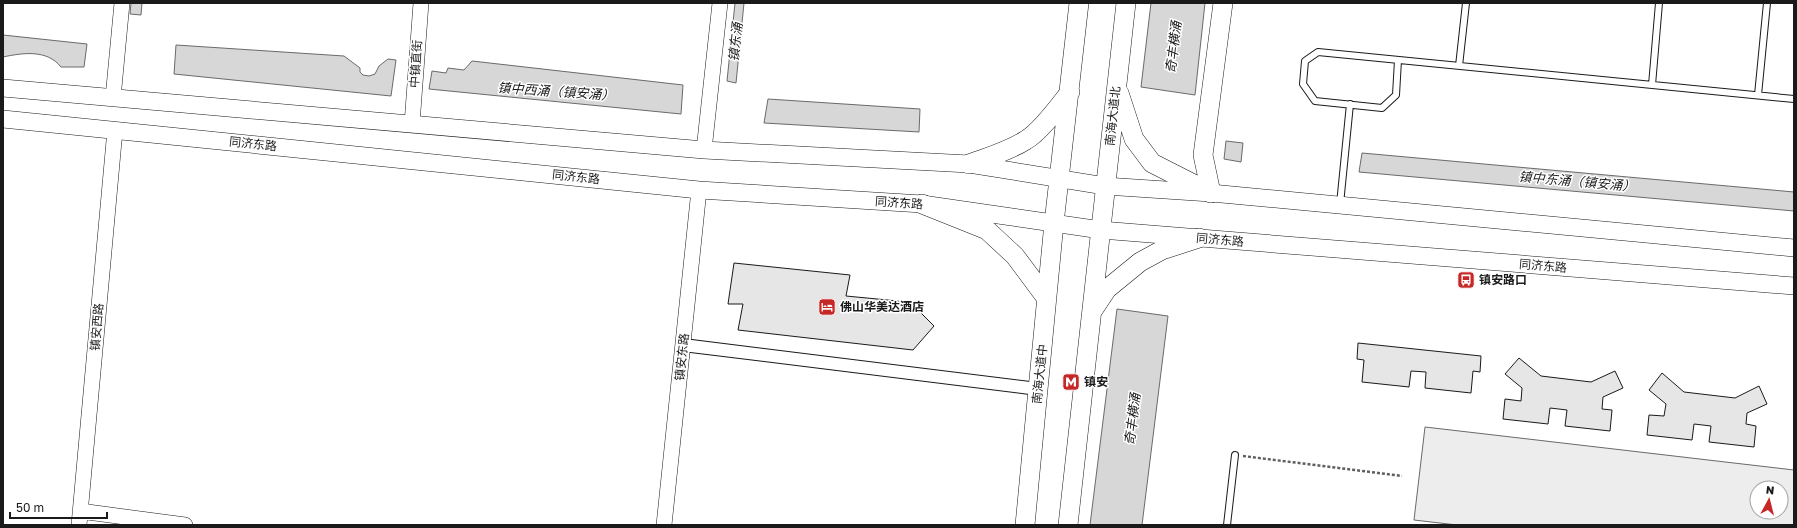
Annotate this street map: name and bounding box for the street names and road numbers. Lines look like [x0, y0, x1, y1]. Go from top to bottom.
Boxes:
street label: 中镇直街 [406, 39, 425, 88]
street label: 南海大道北 [1102, 85, 1123, 147]
street label: 同济东路 [228, 134, 278, 153]
street label: 同济东路 [551, 167, 601, 186]
street label: 同济东路 [875, 193, 924, 212]
street label: 同济东路 [1195, 230, 1245, 249]
street label: 同济东路 [1518, 256, 1568, 275]
street label: 镇安西路 [87, 302, 106, 352]
street label: 镇安东路 [672, 332, 691, 382]
street label: 南海大道中 [1029, 343, 1050, 405]

